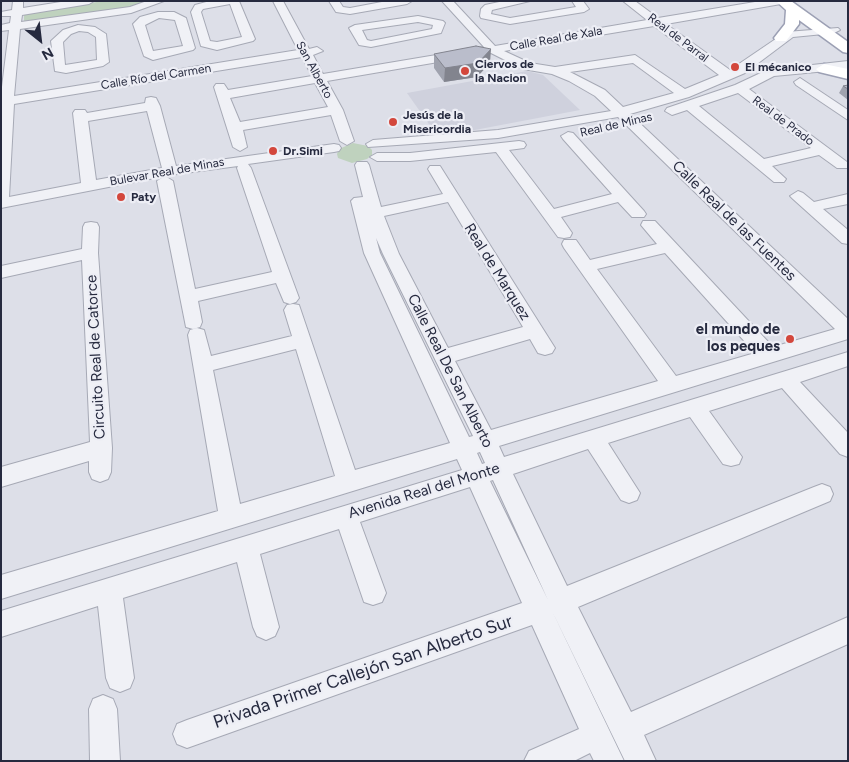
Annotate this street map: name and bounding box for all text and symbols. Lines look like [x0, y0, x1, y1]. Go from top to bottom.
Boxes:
street label: Real de Parral [645, 11, 711, 65]
north arrow [15, 15, 65, 65]
street label: Calle Real de Xala [509, 24, 603, 54]
street label: San Alberto [292, 39, 336, 101]
text: N [39, 43, 56, 64]
place label: Ciervos de la Nacion [475, 57, 534, 85]
place label: El mécanico [745, 60, 811, 74]
street label: Calle Río del Carmen [100, 61, 212, 93]
marker: El mécanico [729, 61, 741, 73]
marker: Ciervos de la Nacion [459, 65, 471, 77]
street label: Real de Prado [749, 93, 817, 149]
place label: Jesús de la Misericordia [403, 108, 471, 136]
street label: Real de Minas [578, 110, 654, 140]
marker: Jesús de la Misericordia [387, 116, 399, 128]
place label: Dr.Simi [283, 144, 323, 158]
marker: Dr.Simi [267, 145, 279, 157]
street label: Bulevar Real de Minas [109, 155, 225, 189]
street label: Calle Real de las Fuentes [668, 157, 800, 285]
place label: Paty [131, 190, 156, 204]
marker: Paty [115, 191, 127, 203]
street label: Real de Marquez [460, 220, 534, 324]
street label: Circuito Real de Catorce [83, 274, 109, 440]
street label: Calle Real De San Alberto [403, 291, 497, 451]
place label: el mundo de los peques [696, 321, 780, 356]
marker: el mundo de los peques [784, 333, 796, 345]
street label: Avenida Real del Monte [346, 459, 502, 523]
street label: Privada Primer Callejón San Alberto Sur [210, 610, 516, 734]

